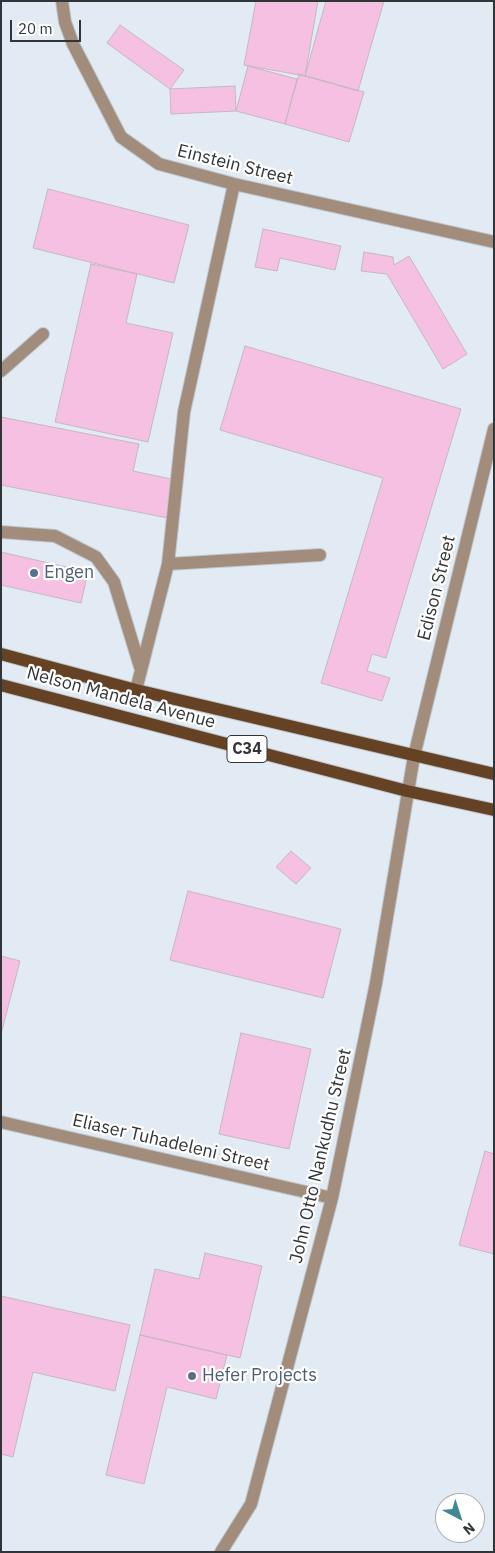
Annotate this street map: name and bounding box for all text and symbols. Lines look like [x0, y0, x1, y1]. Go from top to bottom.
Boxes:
scale bar [12, 10, 84, 42]
text: 20 m [18, 19, 53, 38]
street label: Einstein Street [175, 140, 295, 190]
street label: Edison Street [413, 533, 461, 643]
place label: Engen [44, 562, 94, 584]
marker: Engen [28, 567, 40, 579]
street label: Nelson Mandela Avenue [24, 662, 218, 734]
road number: C34 [227, 736, 267, 762]
street label: John Otto Nankudhu Street [286, 1046, 356, 1266]
street label: Eliaser Tuhadeleni Street [70, 1110, 272, 1176]
place label: Hefer Projects [202, 1365, 317, 1387]
marker: Hefer Projects [186, 1370, 198, 1382]
north arrow [435, 1493, 485, 1543]
text: N [459, 1519, 479, 1539]

